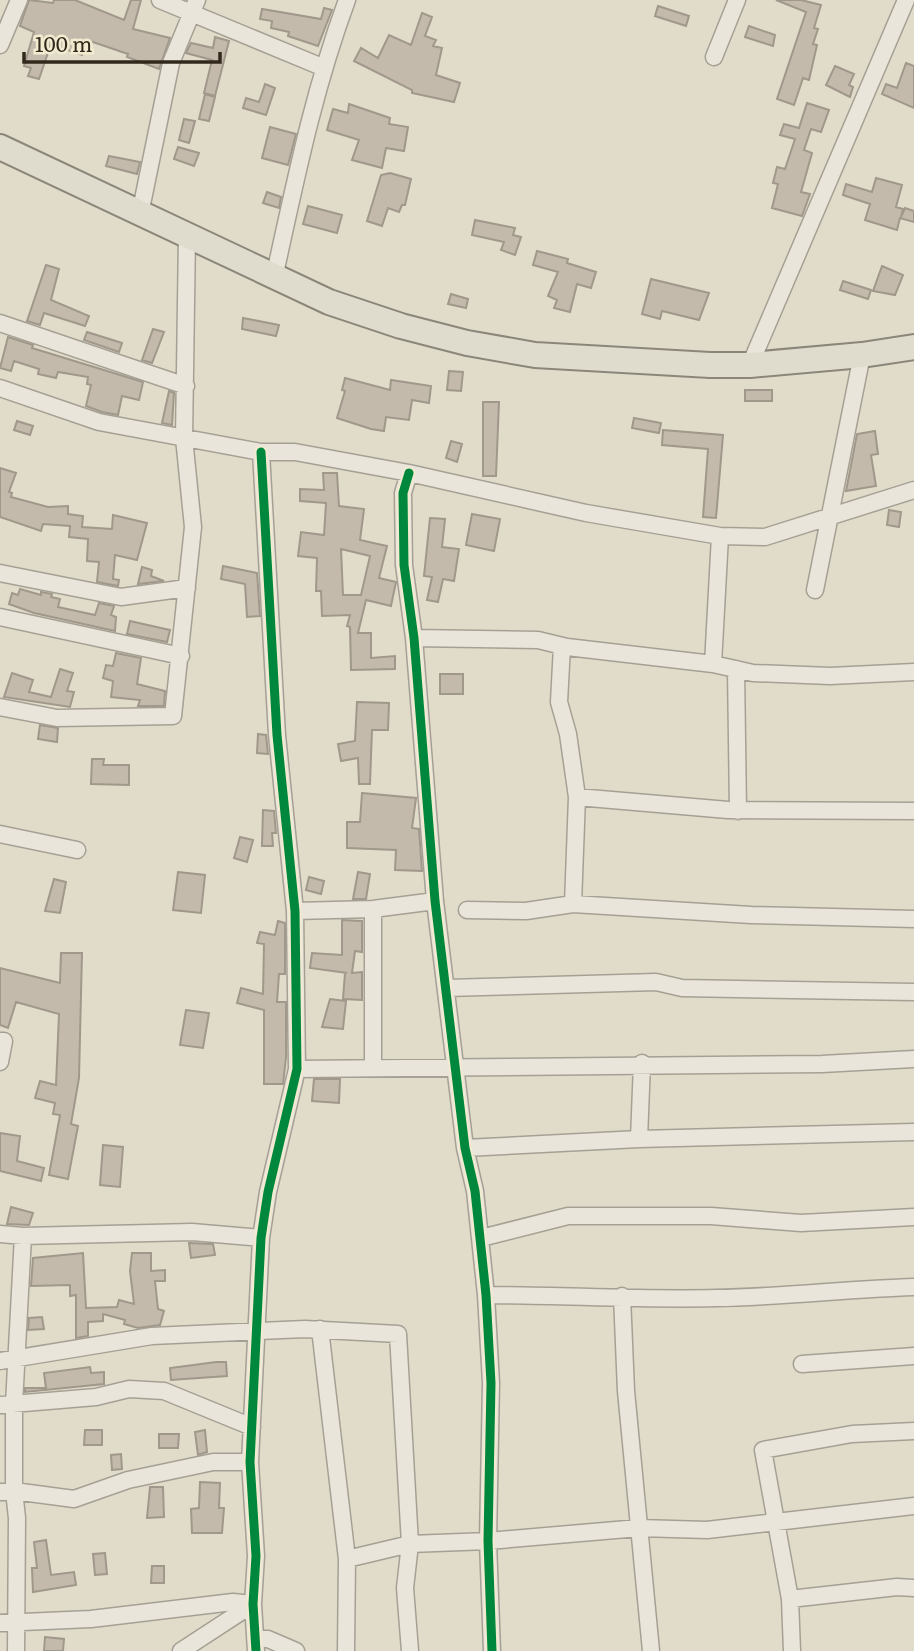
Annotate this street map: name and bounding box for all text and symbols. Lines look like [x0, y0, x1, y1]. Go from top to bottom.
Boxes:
scale bar [24, 21, 220, 65]
text: 100 m [35, 27, 92, 58]

